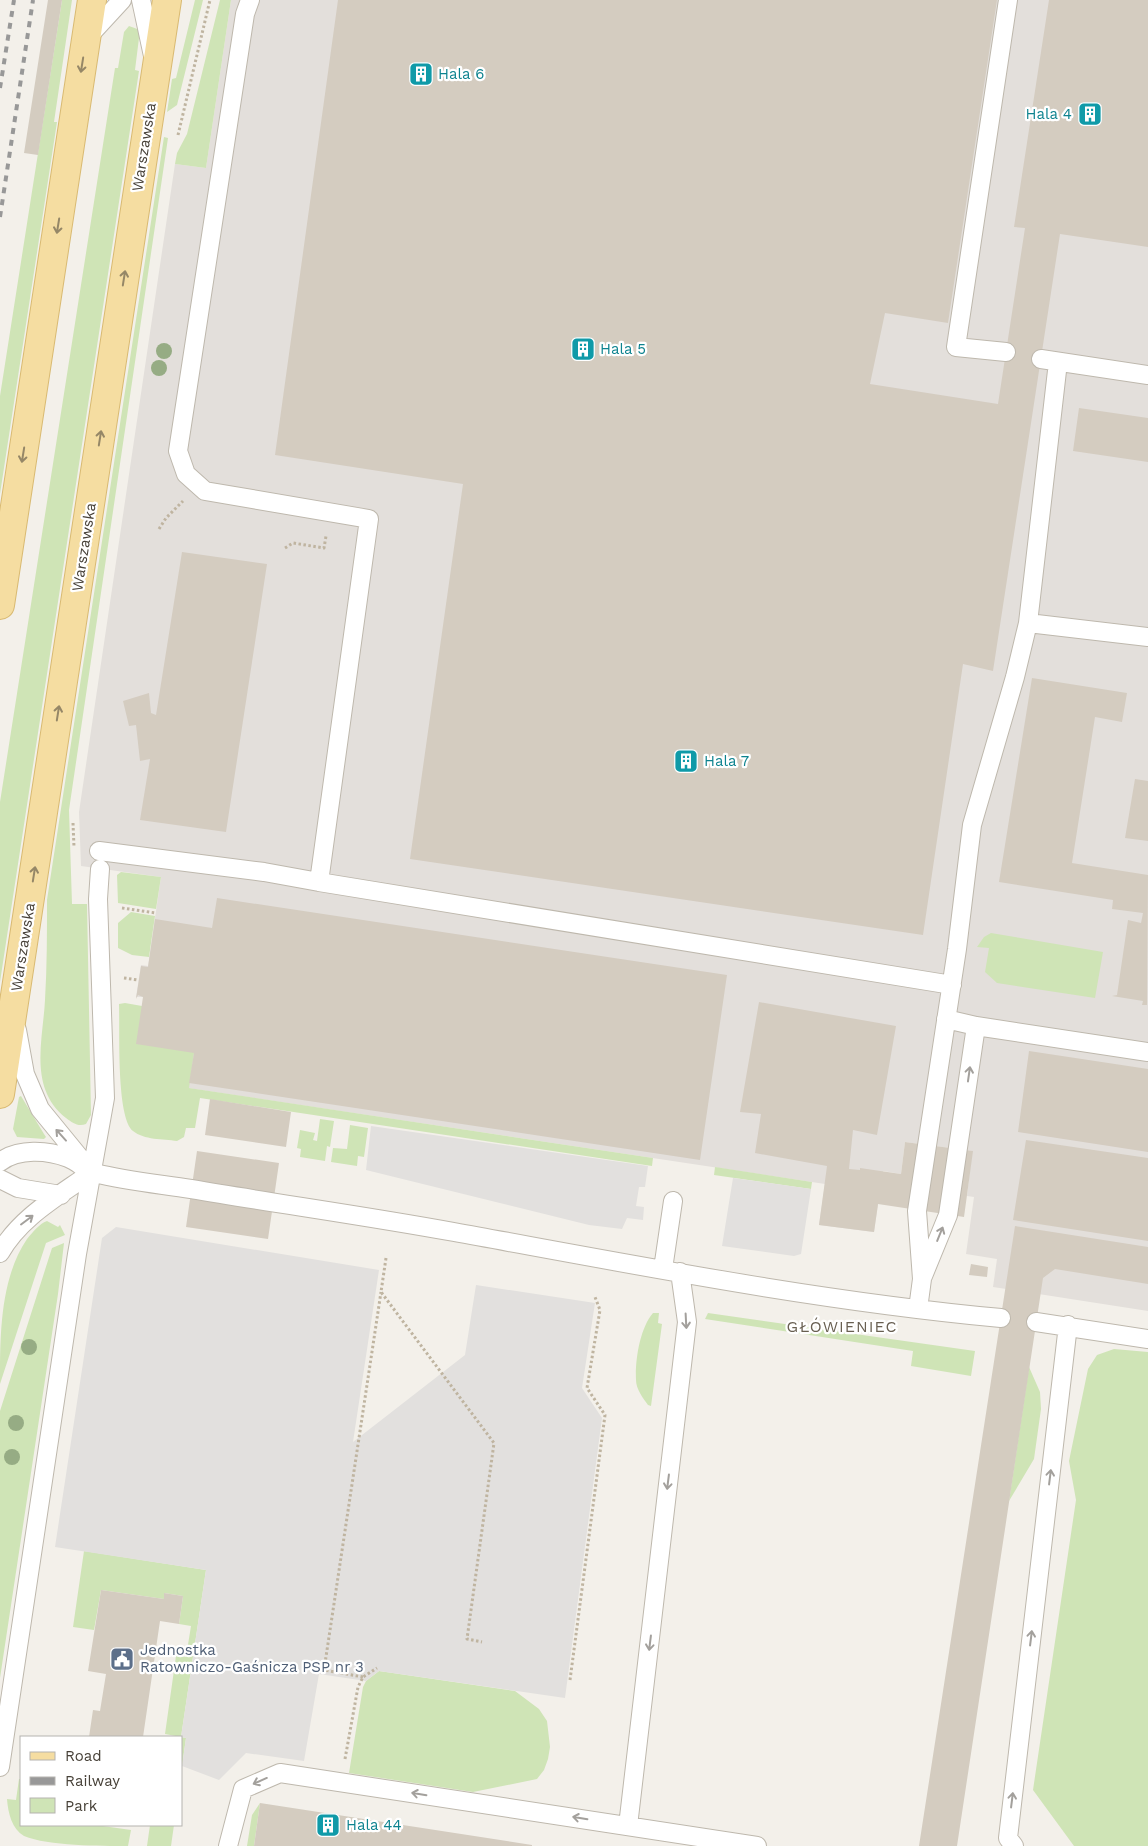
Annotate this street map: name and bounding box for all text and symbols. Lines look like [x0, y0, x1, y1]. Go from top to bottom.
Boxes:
one-way arrow [77, 57, 87, 73]
building icon: Hala 6 [408, 61, 434, 87]
place label: Hala 6 [438, 65, 484, 83]
street label: Warszawska [128, 101, 160, 193]
building icon: Hala 4 [1077, 101, 1103, 127]
place label: Hala 4 [1026, 105, 1072, 123]
one-way arrow [53, 218, 63, 234]
one-way arrow [120, 270, 130, 286]
building icon: Hala 5 [570, 336, 596, 362]
place label: Hala 5 [600, 340, 646, 358]
one-way arrow [95, 431, 105, 447]
one-way arrow [18, 447, 28, 463]
street label: Warszawska [68, 501, 100, 593]
one-way arrow [54, 706, 64, 722]
building icon: Hala 7 [673, 748, 699, 774]
place label: Hala 7 [704, 752, 749, 770]
one-way arrow [29, 866, 39, 882]
street label: Warszawska [7, 901, 39, 993]
one-way arrow [964, 1067, 974, 1083]
one-way arrow [55, 1128, 67, 1141]
one-way arrow [20, 1215, 34, 1225]
one-way arrow [936, 1227, 946, 1242]
one-way arrow [681, 1312, 690, 1328]
district label: GŁÓWIENIEC [787, 1317, 897, 1336]
one-way arrow [1045, 1469, 1055, 1485]
one-way arrow [663, 1474, 673, 1490]
one-way arrow [1026, 1631, 1036, 1647]
one-way arrow [645, 1635, 655, 1651]
place label: Jednostka Ratowniczo-Gaśnicza PSP nr 3 [140, 1641, 364, 1676]
public building icon: Jednostka Ratowniczo-Gaśnicza PSP nr 3 [109, 1646, 135, 1672]
legend [20, 1736, 182, 1826]
text: Road [65, 1747, 102, 1765]
text: Railway [65, 1772, 120, 1790]
one-way arrow [253, 1777, 268, 1787]
one-way arrow [412, 1789, 428, 1799]
one-way arrow [1007, 1792, 1017, 1808]
text: Park [65, 1797, 98, 1815]
building icon: Hala 44 [315, 1812, 341, 1838]
one-way arrow [572, 1813, 588, 1823]
place label: Hala 44 [346, 1816, 402, 1834]

